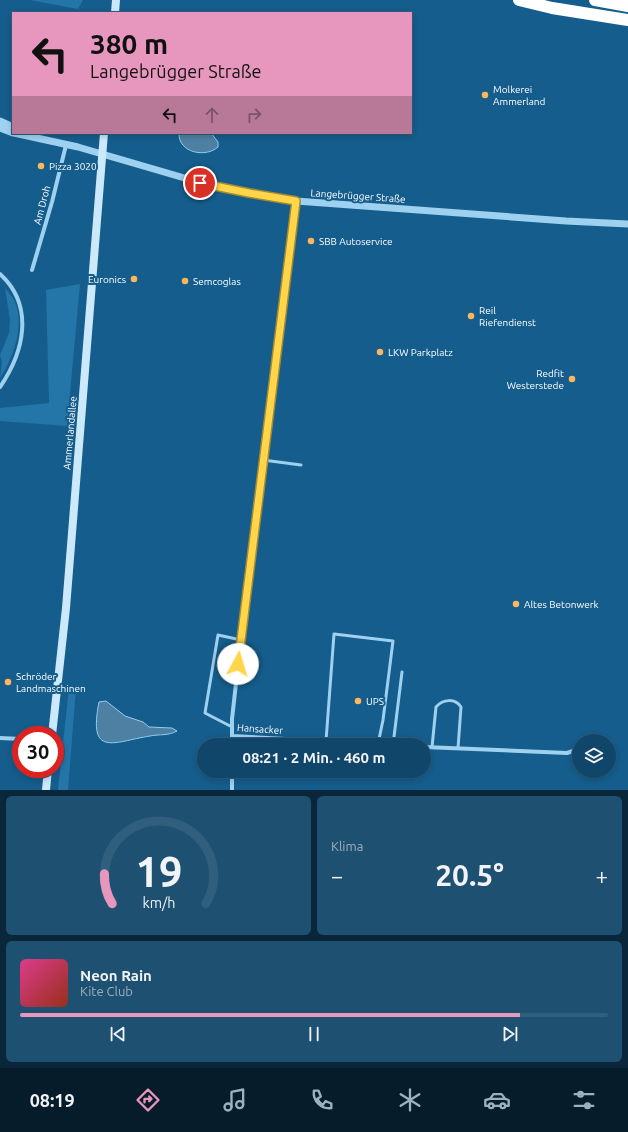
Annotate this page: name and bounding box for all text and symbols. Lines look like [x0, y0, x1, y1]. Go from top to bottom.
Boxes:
icon: left [24, 28, 76, 80]
text: 380 m [90, 28, 168, 59]
text: Langebrügger Straße [90, 61, 262, 81]
place label: Molkerei Ammerland [493, 84, 546, 107]
marker: Molkerei Ammerland [480, 90, 490, 100]
icon: left [159, 104, 181, 126]
icon: ahead [201, 104, 223, 126]
icon: right [243, 104, 265, 126]
marker: Pizza 3020 [36, 161, 46, 171]
place label: Pizza 3020 [49, 161, 97, 172]
pin [183, 166, 217, 200]
icon: arrive [189, 172, 211, 194]
street label: Am Droh [32, 184, 52, 226]
street label: Langebrügger Straße [310, 187, 406, 205]
marker: SBB Autoservice [306, 236, 316, 246]
place label: SBB Autoservice [319, 236, 393, 247]
place label: Euronics [88, 274, 126, 285]
marker: Euronics [129, 274, 139, 284]
marker: Semcoglas [180, 276, 190, 286]
place label: Semcoglas [193, 276, 241, 287]
place label: Reil Riefendienst [479, 305, 536, 328]
marker: Reil Riefendienst [466, 311, 476, 321]
marker: LKW Parkplatz [375, 347, 385, 357]
place label: LKW Parkplatz [388, 347, 453, 358]
place label: Redfit Westerstede [507, 368, 564, 391]
marker: Redfit Westerstede [567, 374, 577, 384]
street label: Ammerlandallee [61, 396, 79, 470]
marker: Altes Betonwerk [511, 599, 521, 609]
place label: Altes Betonwerk [524, 599, 599, 610]
position arrow [217, 643, 259, 685]
place label: Schröder Landmaschinen [16, 671, 86, 694]
marker: Schröder Landmaschinen [3, 677, 13, 687]
marker: UPS [353, 696, 363, 706]
place label: UPS [366, 696, 384, 707]
street label: Hansacker [237, 722, 284, 736]
speed limit sign: 30 [12, 726, 64, 778]
map controls [572, 734, 616, 778]
button: layers [572, 734, 616, 778]
text: 08:21 · 2 Min. · 460 m [243, 749, 386, 766]
text: Klima [331, 839, 363, 853]
text: 19 [135, 847, 182, 894]
text: 20.5° [435, 858, 504, 892]
text: − [331, 863, 343, 888]
text: + [596, 863, 608, 888]
text: km/h [142, 894, 175, 910]
text: Neon Rain [80, 967, 152, 984]
text: Kite Club [80, 984, 133, 998]
icon: previous [107, 1023, 129, 1045]
icon: pause [303, 1023, 325, 1045]
icon: next [499, 1023, 521, 1045]
icon: directions [134, 1086, 162, 1114]
icon: music [221, 1086, 249, 1114]
icon: phone [308, 1086, 336, 1114]
icon: climate [396, 1086, 424, 1114]
icon: car [483, 1086, 511, 1114]
icon: filters [570, 1086, 598, 1114]
text: 08:19 [30, 1090, 75, 1110]

